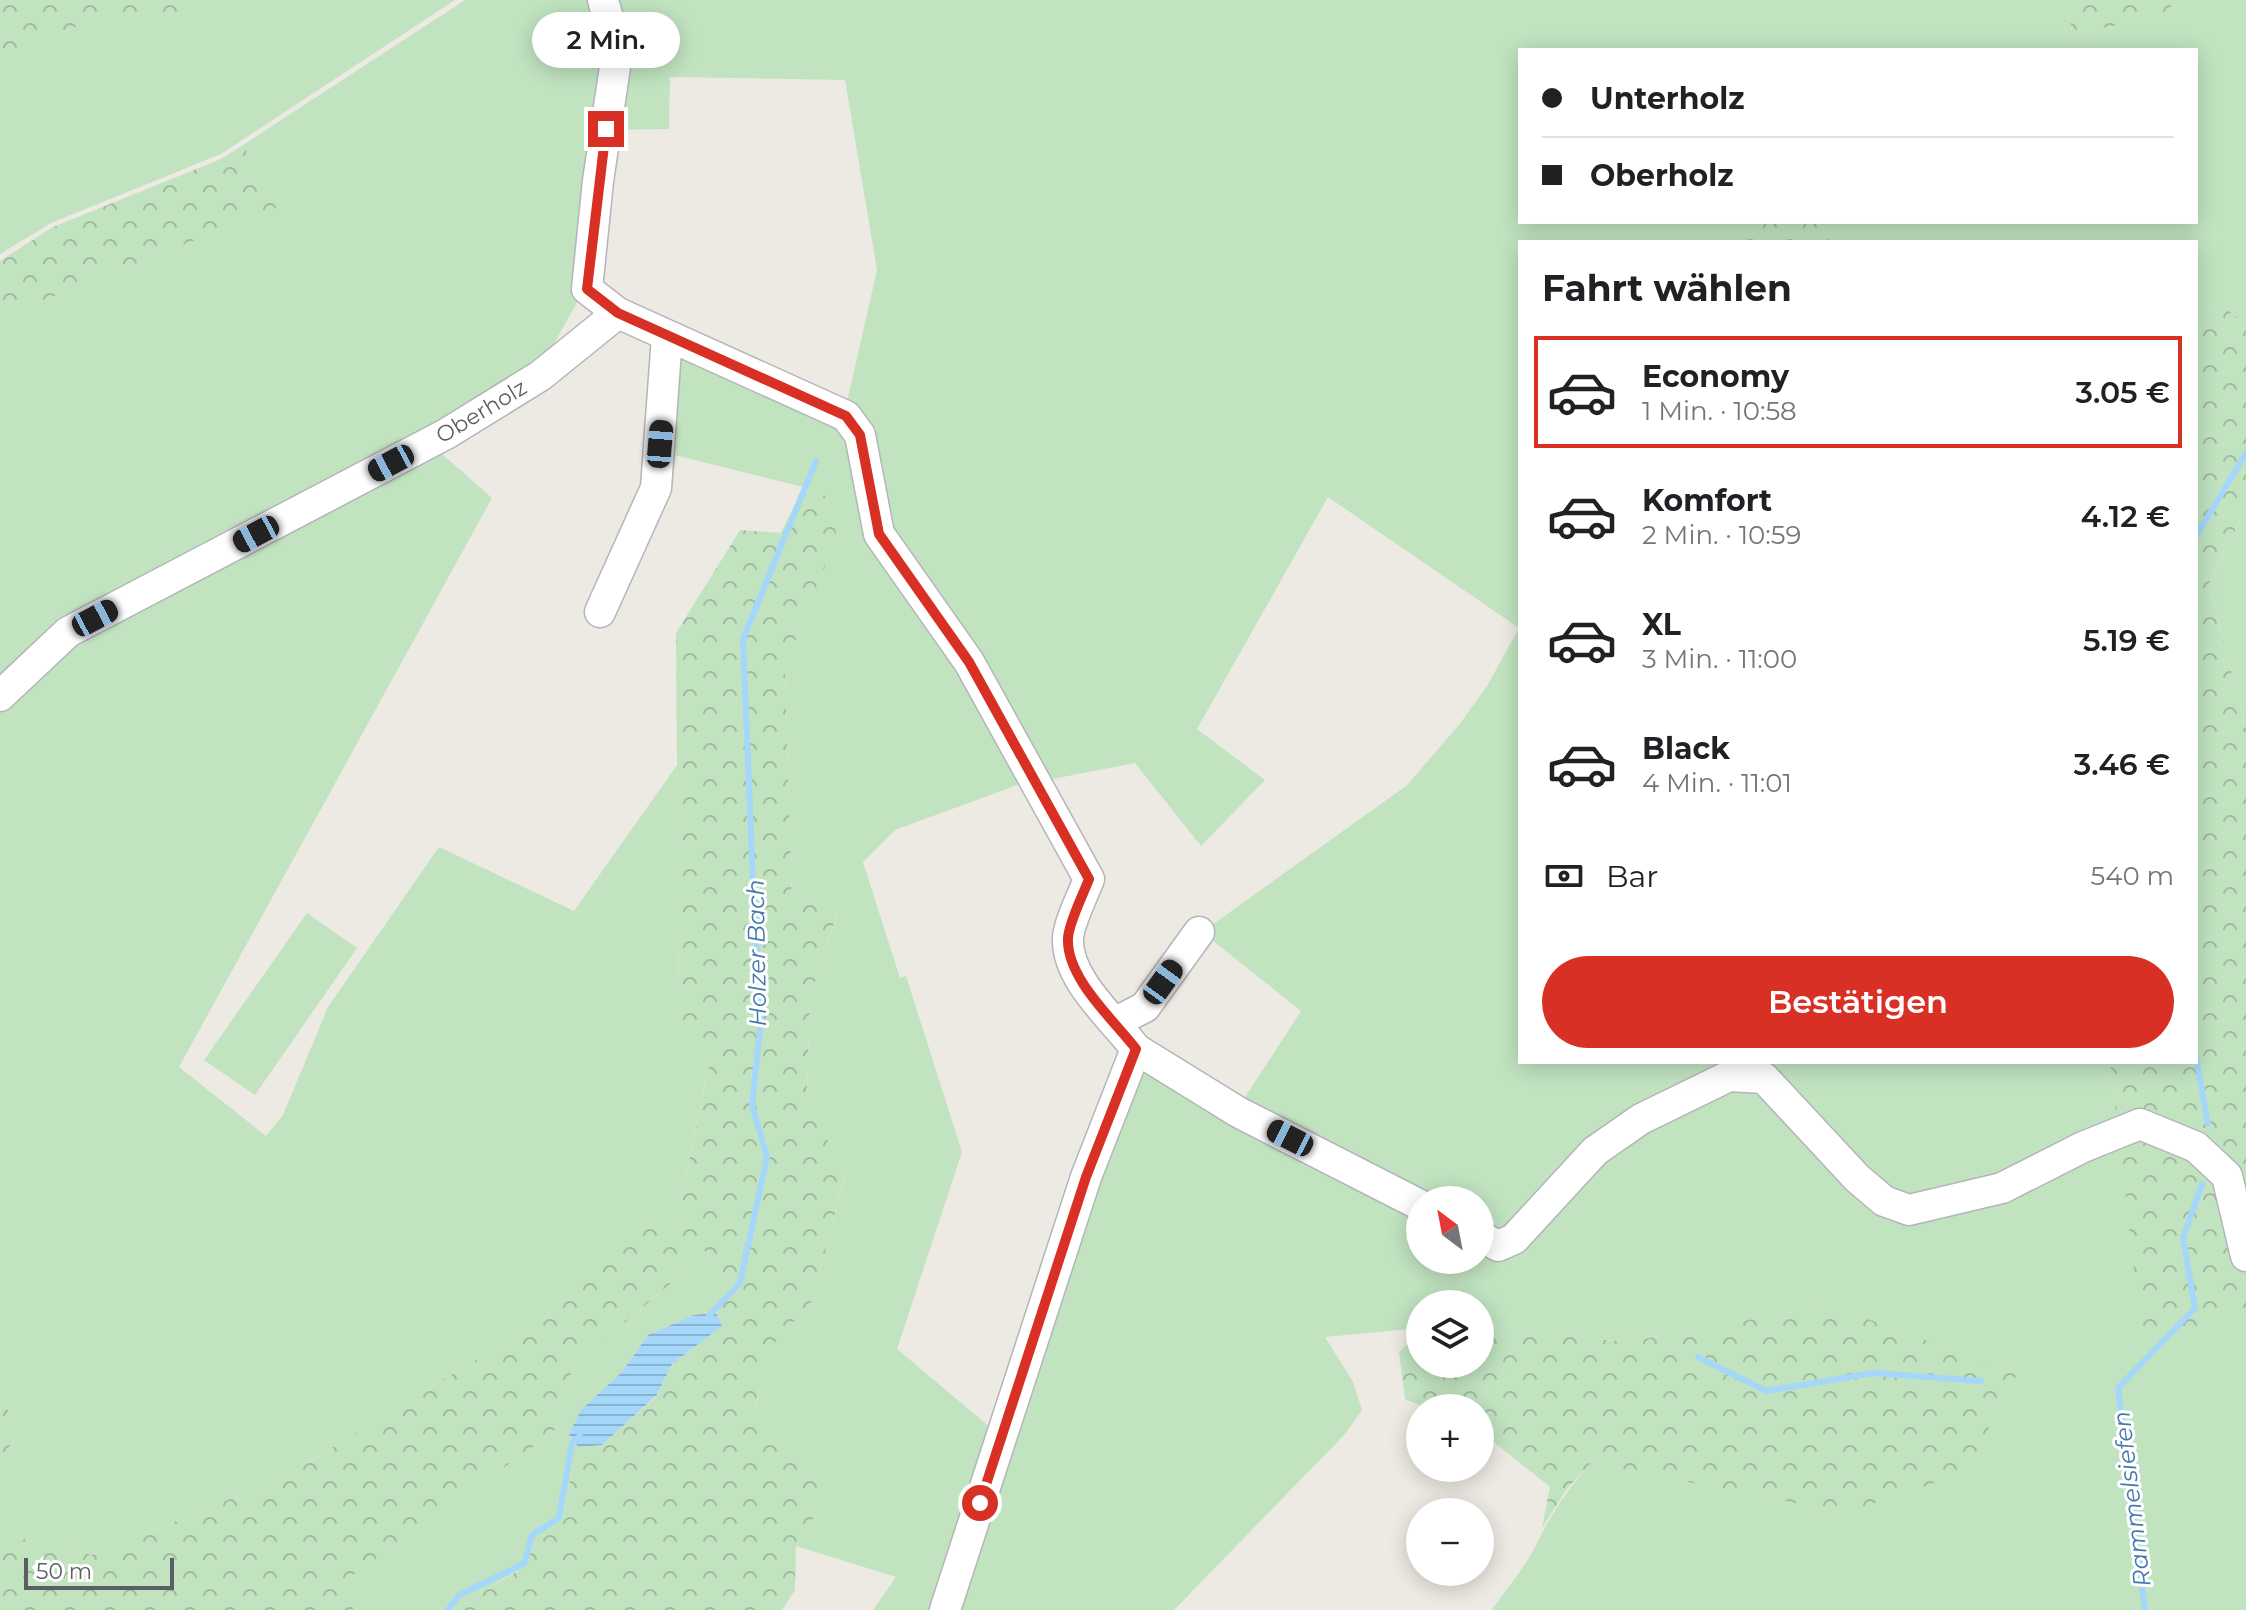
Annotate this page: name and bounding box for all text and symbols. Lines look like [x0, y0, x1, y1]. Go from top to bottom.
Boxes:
callout: 2 Min. [532, 13, 680, 69]
text: 2 Min. [567, 24, 645, 56]
text: Unterholz [1590, 80, 1745, 117]
route end [588, 111, 624, 147]
text: Oberholz [1590, 157, 1734, 194]
text: Fahrt wählen [1542, 266, 1792, 310]
icon: car [1546, 356, 1618, 428]
text: Economy [1642, 358, 1789, 395]
street label: Oberholz [431, 374, 532, 449]
text: 3.05 € [2075, 374, 2170, 411]
text: 1 Min. · 10:58 [1642, 395, 1797, 427]
car [646, 419, 674, 469]
car [364, 441, 418, 485]
icon: car [1546, 480, 1618, 552]
text: Komfort [1642, 482, 1772, 519]
text: 4.12 € [2081, 498, 2170, 535]
car [229, 512, 283, 556]
text: 2 Min. · 10:59 [1642, 519, 1801, 551]
car [68, 596, 122, 640]
icon: car [1546, 604, 1618, 676]
text: XL [1642, 606, 1681, 643]
text: 5.19 € [2083, 622, 2170, 659]
text: 3 Min. · 11:00 [1642, 643, 1797, 675]
icon: car [1546, 728, 1618, 800]
text: Black [1642, 730, 1730, 767]
text: 3.46 € [2074, 746, 2170, 783]
text: 4 Min. · 11:01 [1642, 767, 1792, 799]
icon: cash [1542, 854, 1586, 898]
text: Bar [1606, 858, 1658, 895]
text: 540 m [2090, 860, 2174, 892]
water label: Holzer Bach [741, 879, 772, 1027]
car [1139, 956, 1187, 1008]
button: Bestätigen [1542, 956, 2174, 1048]
car [1263, 1116, 1317, 1160]
north arrow [1406, 1186, 1494, 1274]
map controls [1406, 1186, 1494, 1586]
button: layers [1406, 1290, 1494, 1378]
button: + [1406, 1394, 1494, 1482]
water label: Rammelsiefen [2106, 1410, 2157, 1589]
route start [962, 1485, 998, 1521]
button: − [1406, 1498, 1494, 1586]
scale bar [24, 1554, 174, 1590]
text: 50 m [36, 1558, 92, 1585]

